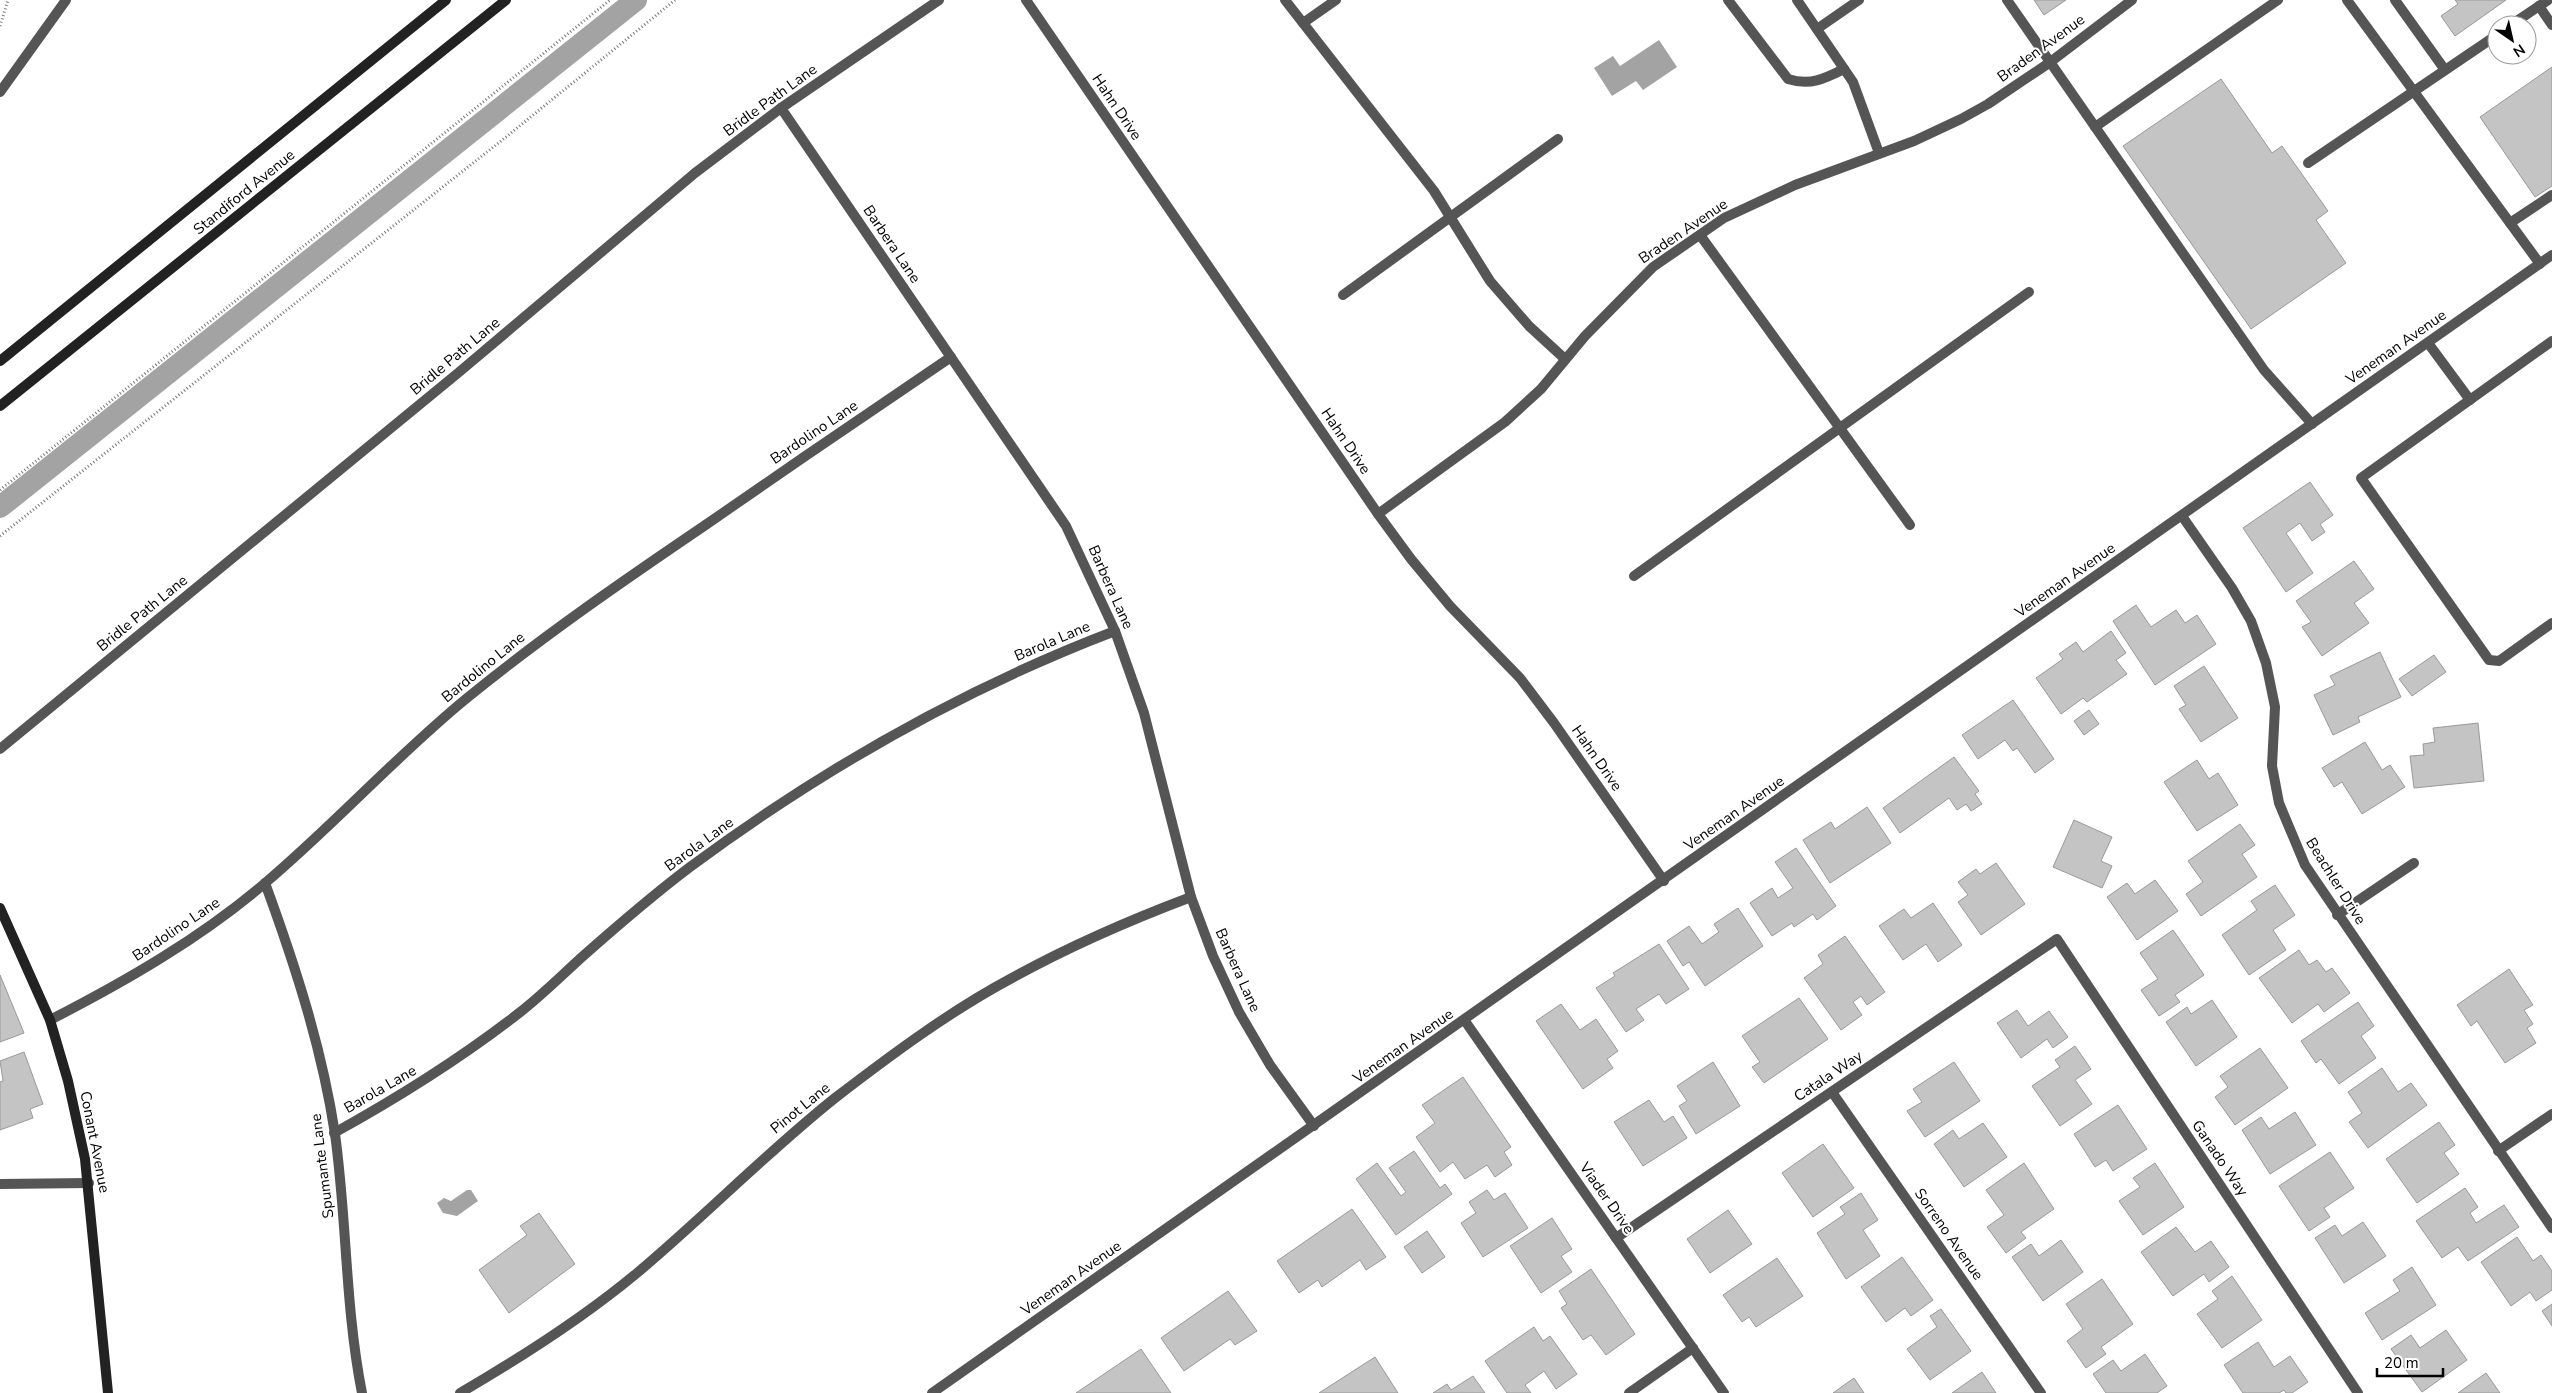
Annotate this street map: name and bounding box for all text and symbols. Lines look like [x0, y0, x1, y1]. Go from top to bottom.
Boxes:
street label: Braden Avenue [1993, 9, 2089, 87]
north arrow [2487, 15, 2537, 65]
text: N [2509, 40, 2529, 61]
street label: Bridle Path Lane [719, 59, 821, 141]
street label: Hahn Drive [1088, 70, 1147, 144]
street label: Standiford Avenue [189, 145, 299, 239]
street label: Braden Avenue [1634, 194, 1732, 268]
street label: Barbera Lane [859, 201, 925, 287]
street label: Veneman Avenue [2341, 305, 2450, 390]
street label: Bridle Path Lane [406, 313, 504, 399]
street label: Bardolino Lane [766, 395, 862, 469]
street label: Hahn Drive [1317, 404, 1376, 478]
street label: Veneman Avenue [2010, 538, 2119, 623]
street label: Barbera Lane [1084, 542, 1138, 632]
street label: Bridle Path Lane [92, 570, 192, 656]
street label: Barola Lane [1011, 616, 1093, 666]
street label: Bardolino Lane [437, 627, 529, 707]
street label: Hahn Drive [1567, 721, 1627, 795]
street label: Veneman Avenue [1679, 771, 1788, 856]
street label: Barola Lane [661, 812, 737, 876]
street label: Beachler Drive [2301, 834, 2371, 928]
street label: Bardolino Lane [128, 892, 224, 966]
street label: Barbera Lane [1211, 925, 1265, 1015]
street label: Veneman Avenue [1348, 1004, 1457, 1089]
street label: Catala Way [1790, 1046, 1866, 1106]
street label: Barola Lane [340, 1060, 420, 1118]
street label: Pinot Lane [766, 1078, 834, 1138]
street label: Conant Avenue [75, 1090, 115, 1195]
street label: Spumante Lane [306, 1113, 338, 1219]
street label: Ganado Way [2187, 1116, 2253, 1200]
street label: Viader Drive [1574, 1157, 1639, 1238]
street label: Sorreno Avenue [1910, 1184, 1988, 1284]
street label: Veneman Avenue [1016, 1236, 1125, 1321]
scale bar [2377, 1346, 2443, 1378]
text: 20 m [2384, 1353, 2419, 1373]

